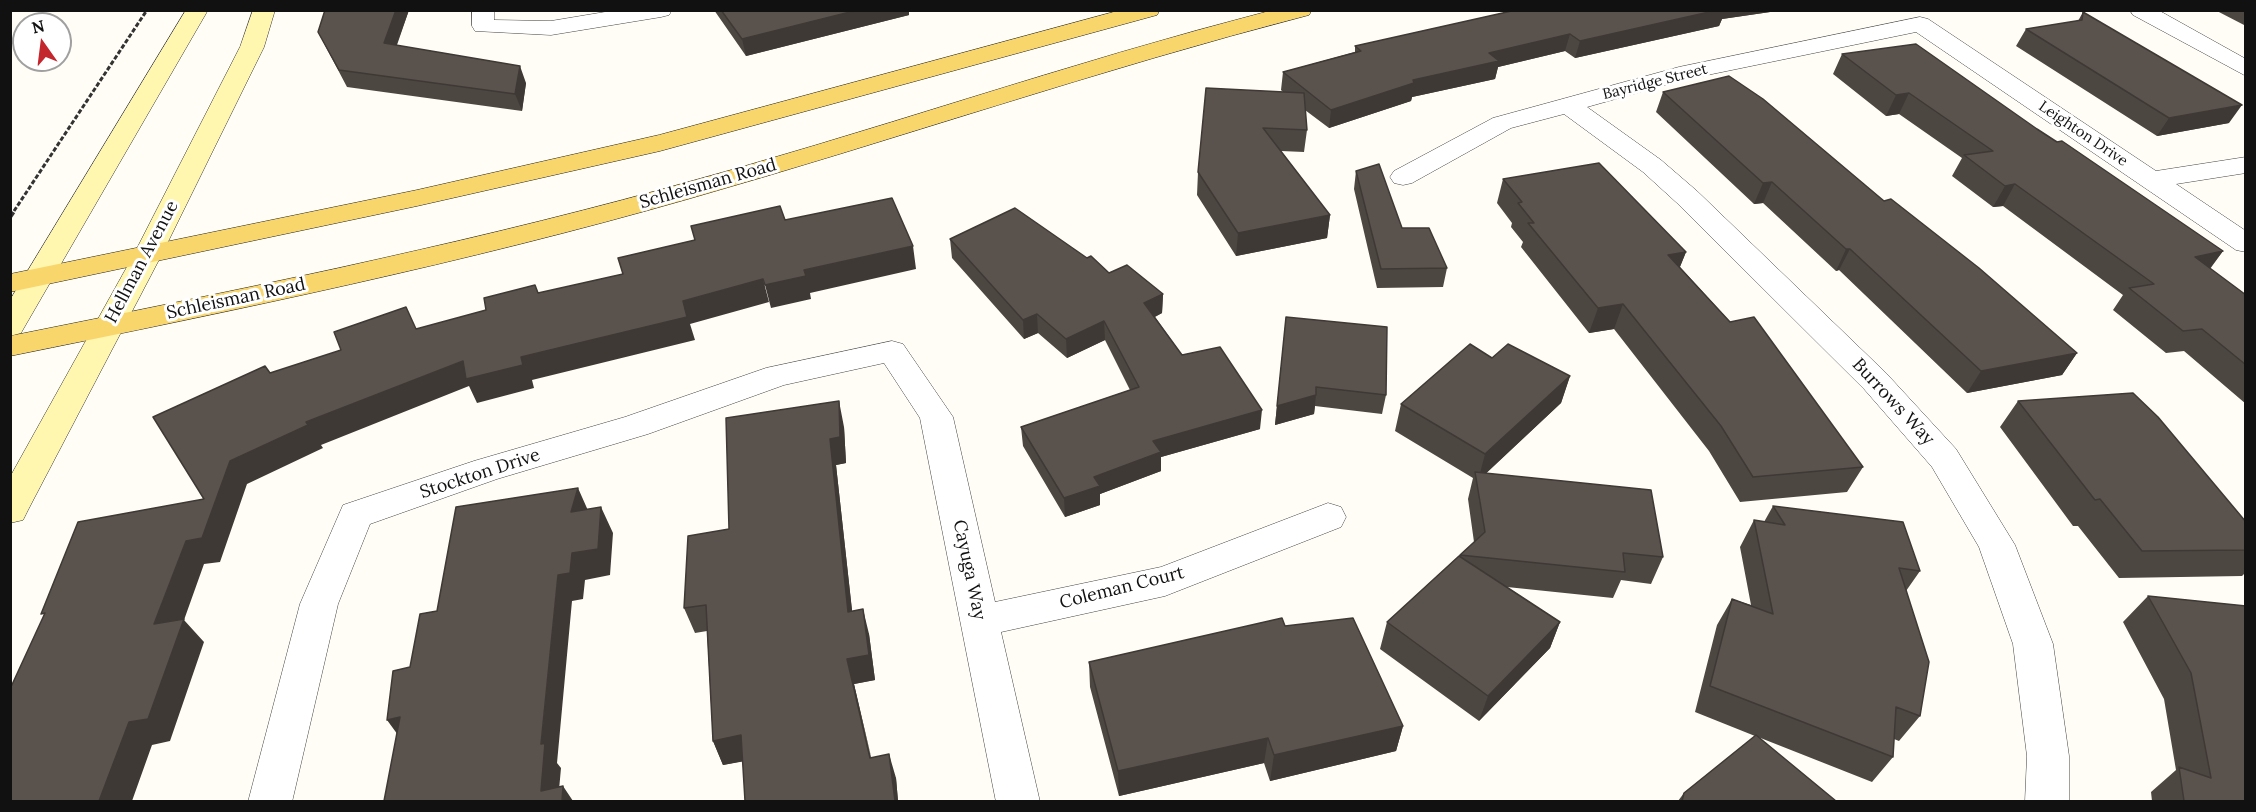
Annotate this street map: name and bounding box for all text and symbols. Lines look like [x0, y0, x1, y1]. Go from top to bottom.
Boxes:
north arrow [12, 12, 72, 72]
text: N [30, 15, 47, 38]
street label: Bayridge Street [1601, 60, 1709, 104]
street label: Leighton Drive [2035, 98, 2131, 170]
street label: Schleisman Road [637, 154, 779, 214]
street label: Hellman Avenue [101, 197, 183, 327]
street label: Schleisman Road [165, 274, 307, 324]
street label: Burrows Way [1847, 354, 1939, 450]
street label: Stockton Drive [417, 444, 543, 504]
street label: Cayuga Way [948, 518, 990, 622]
street label: Coleman Court [1058, 562, 1186, 614]

